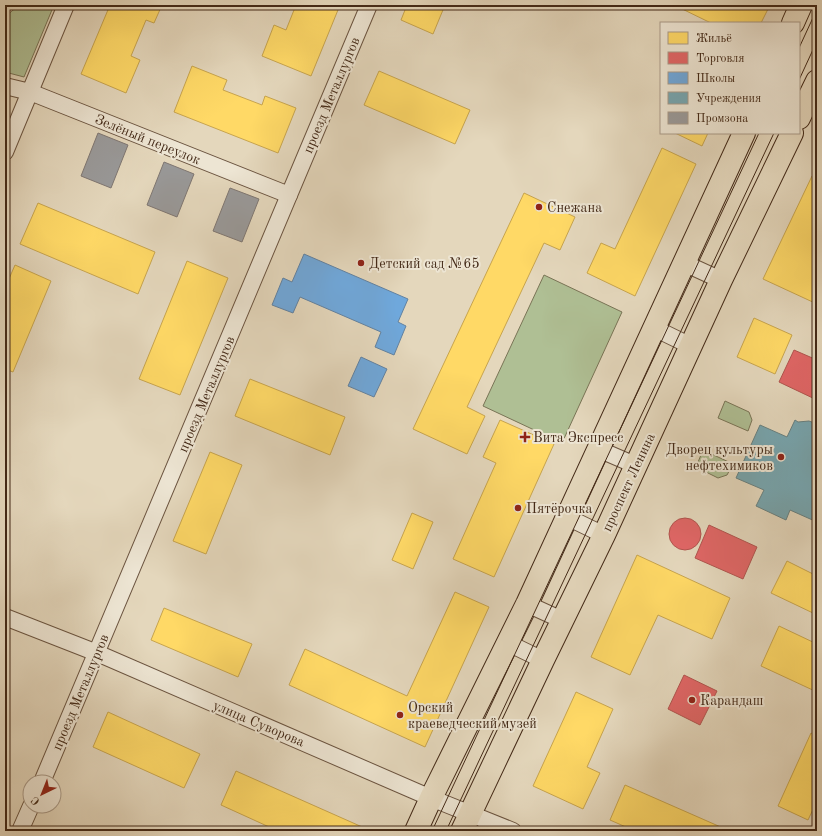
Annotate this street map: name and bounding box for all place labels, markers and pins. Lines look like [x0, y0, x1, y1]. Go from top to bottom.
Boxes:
place label: Снежана [547, 201, 602, 215]
marker: Снежана [534, 202, 544, 212]
place label: Детский сад №65 [369, 257, 480, 271]
marker: Детский сад №65 [356, 258, 366, 268]
place label: Вита Экспресс [533, 431, 623, 445]
marker: Вита Экспресс [520, 432, 530, 442]
place label: Дворец культуры нефтехимиков [666, 443, 773, 474]
marker: Дворец культуры нефтехимиков [776, 452, 786, 462]
place label: Пятёрочка [526, 502, 593, 516]
marker: Пятёрочка [513, 503, 523, 513]
place label: Карандаш [700, 694, 764, 708]
marker: Карандаш [687, 695, 697, 705]
place label: Орский краеведческий музей [408, 701, 537, 731]
marker: Орский краеведческий музей [395, 710, 405, 720]

